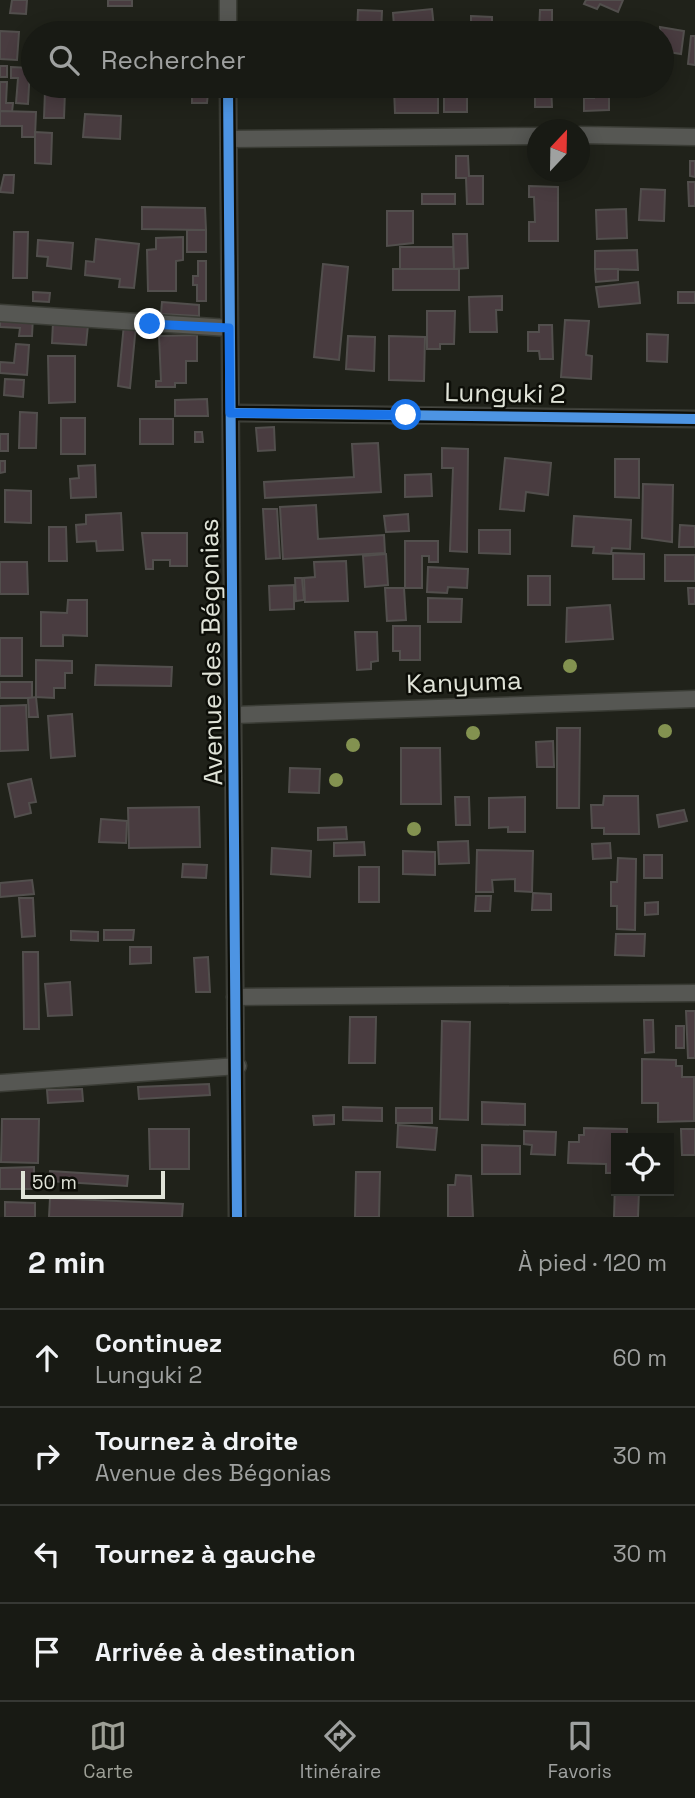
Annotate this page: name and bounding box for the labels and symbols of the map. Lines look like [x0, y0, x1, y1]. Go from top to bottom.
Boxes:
north arrow [527, 119, 590, 182]
route end [134, 308, 165, 339]
street label: Lunguki 2 [444, 375, 566, 411]
route start [390, 399, 421, 430]
street label: Avenue des Bégonias [192, 518, 230, 786]
street label: Kanyuma [406, 663, 522, 701]
scale bar [21, 1168, 164, 1200]

